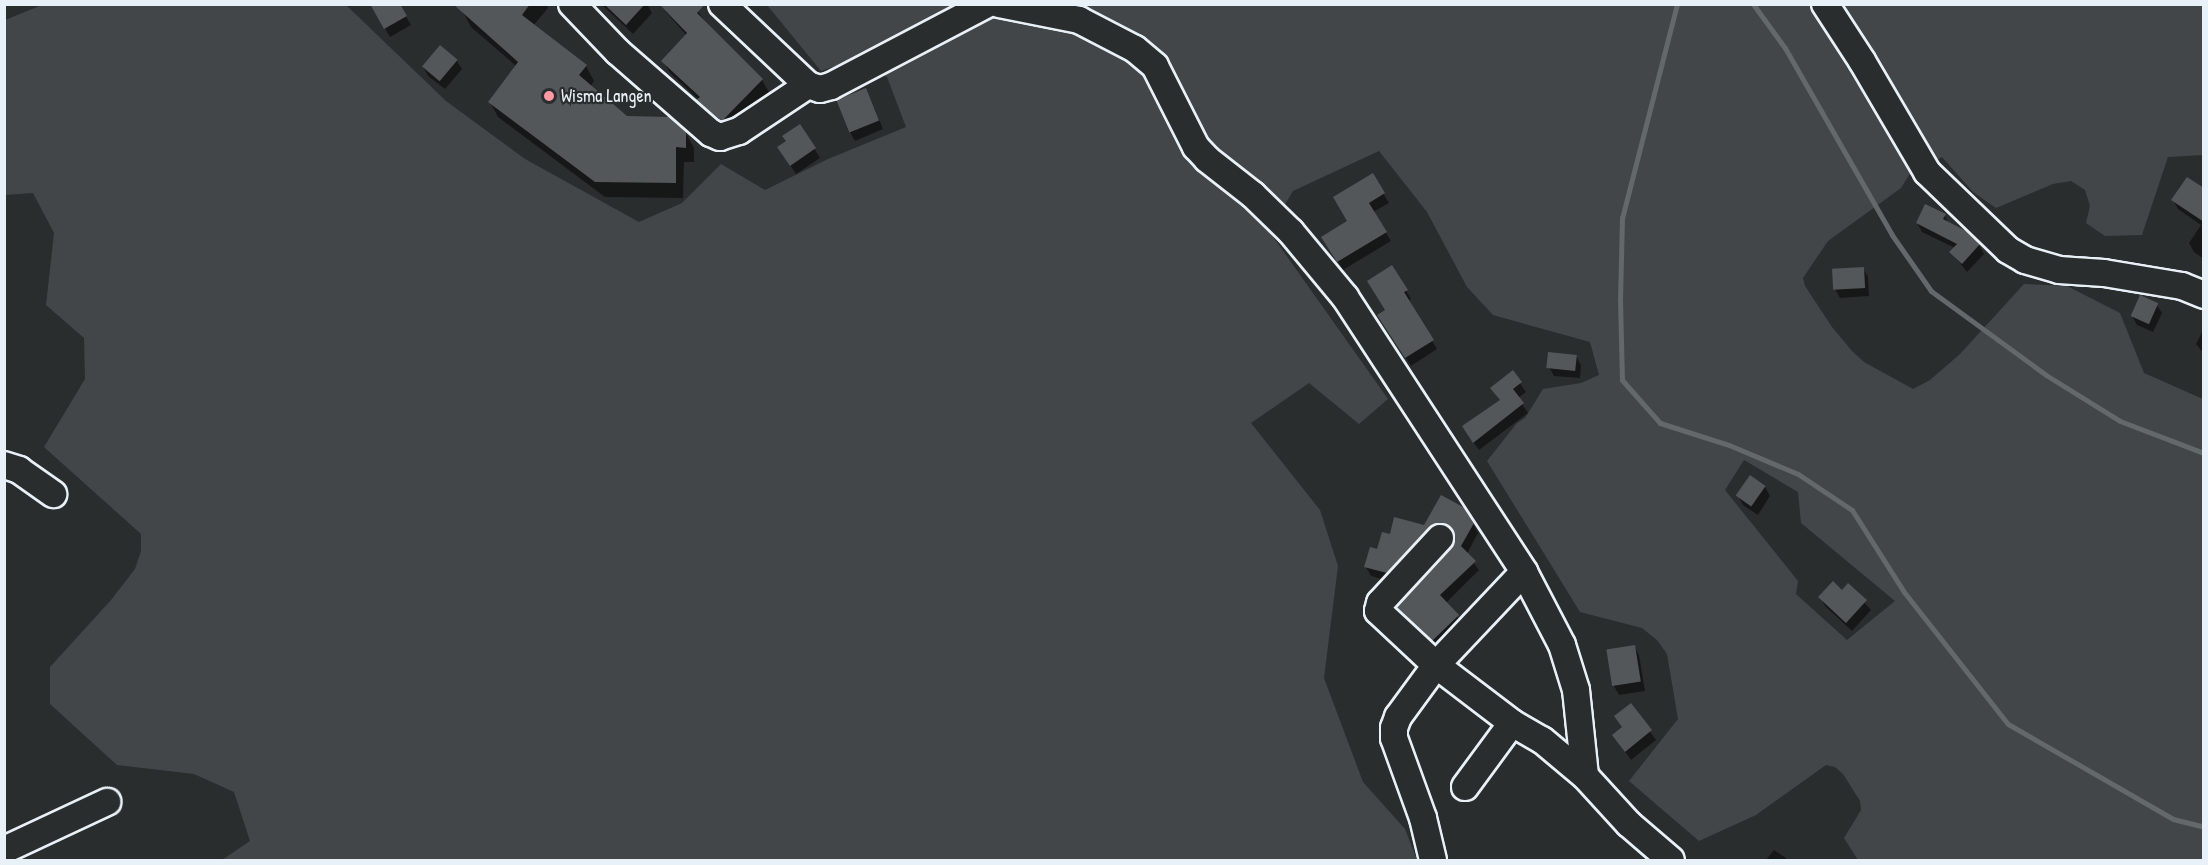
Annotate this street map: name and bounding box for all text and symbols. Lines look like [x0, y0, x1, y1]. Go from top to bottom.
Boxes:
place label: Wisma Langen [561, 85, 652, 107]
marker: Wisma Langen [542, 89, 556, 103]

